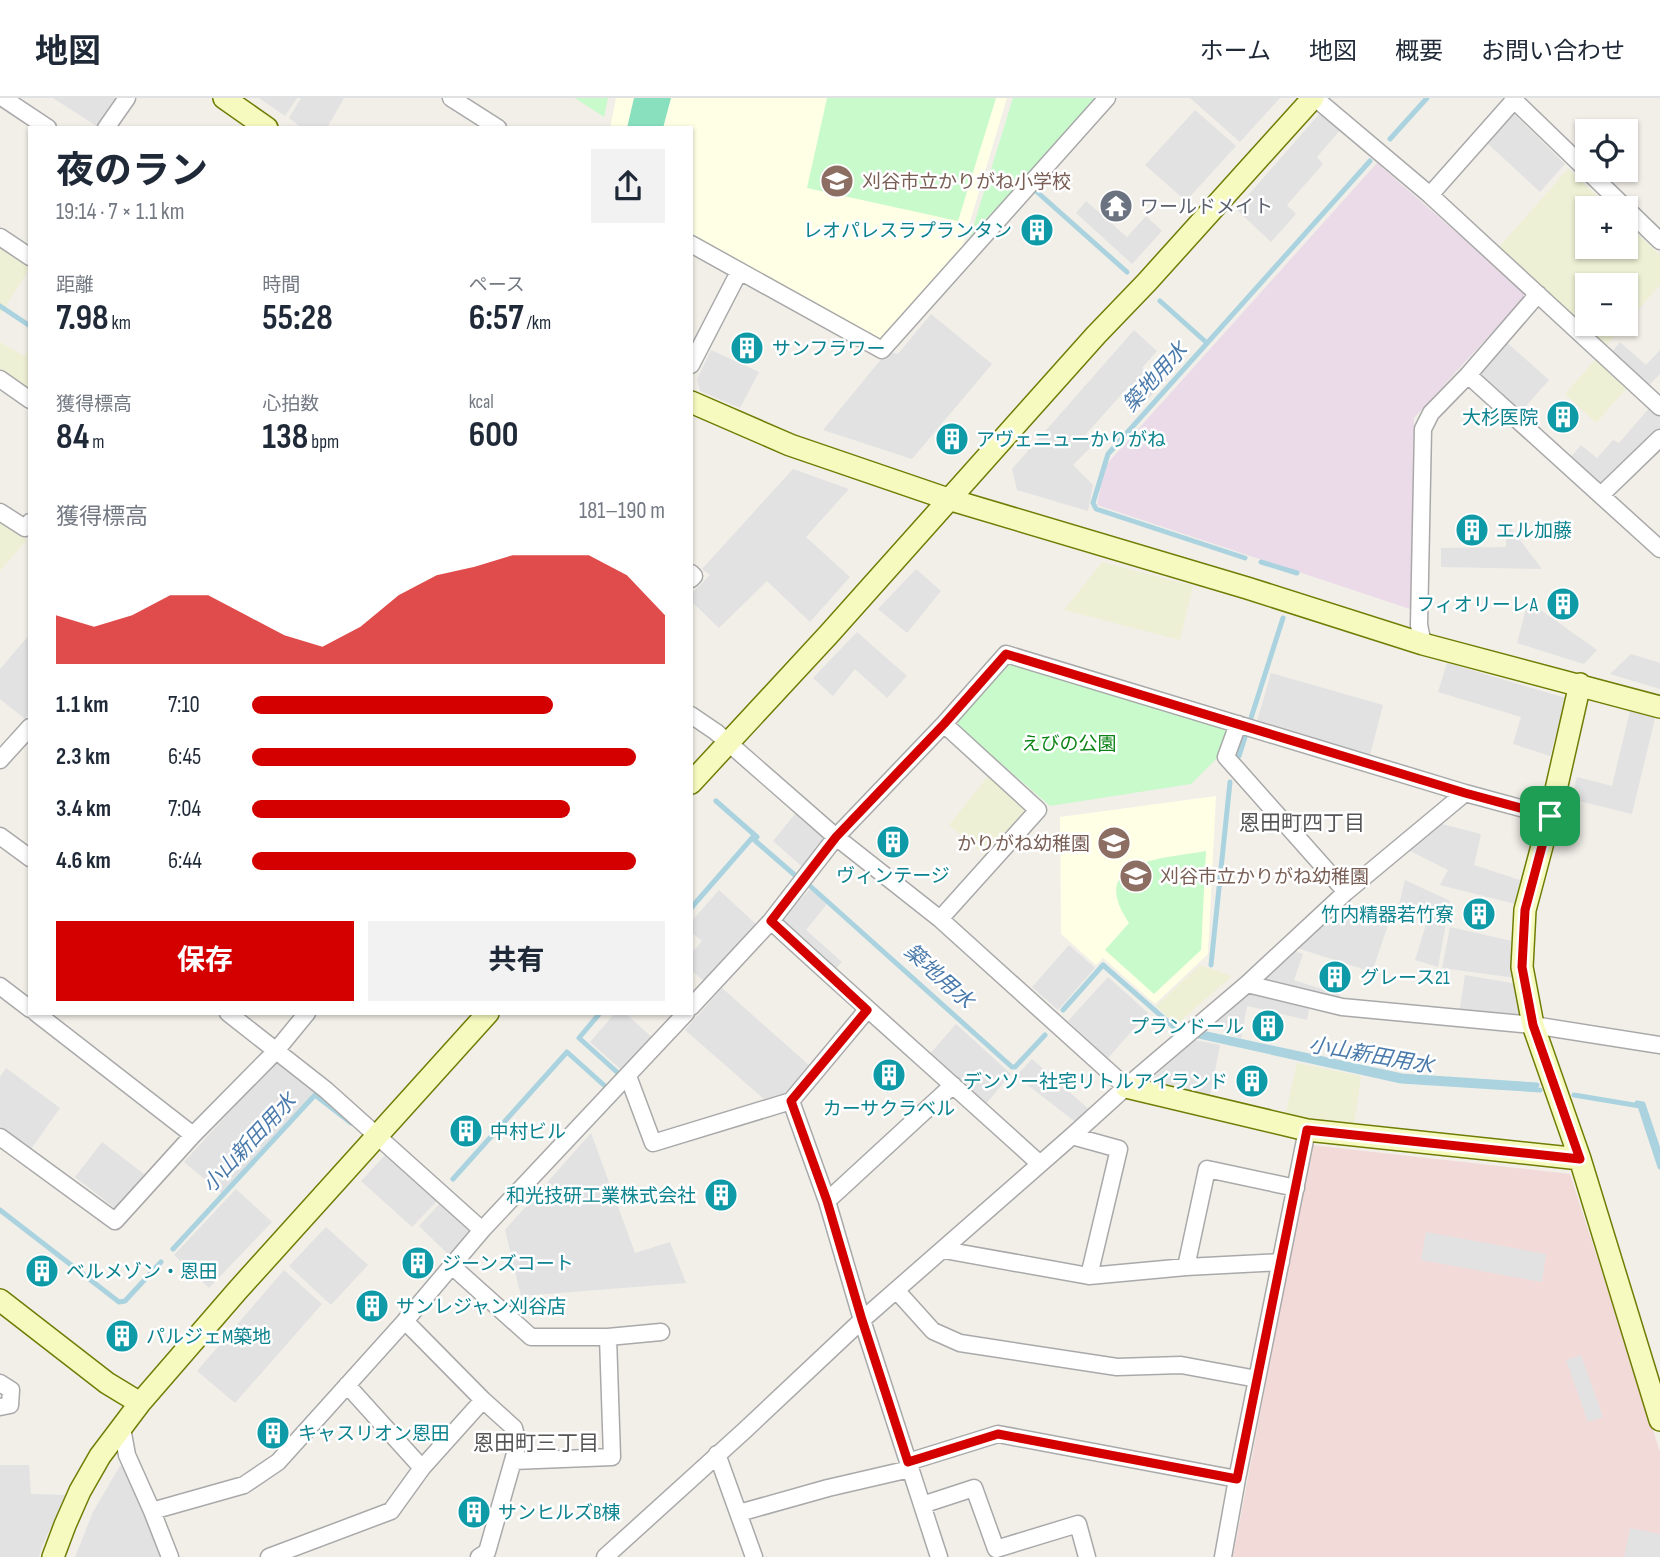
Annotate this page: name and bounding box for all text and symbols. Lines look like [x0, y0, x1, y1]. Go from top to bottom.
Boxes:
text: 地図 [35, 32, 101, 72]
text: ホーム [1200, 37, 1271, 66]
text: 地図 [1309, 37, 1357, 66]
text: 概要 [1395, 37, 1443, 66]
text: お問い合わせ [1481, 37, 1625, 66]
map controls [1575, 119, 1638, 336]
button: locate [1575, 119, 1638, 182]
text: 夜のラン [56, 149, 208, 194]
button: share [591, 149, 665, 223]
school or university icon: 刈谷市立かりがね小学校 [818, 162, 856, 200]
place label: 刈谷市立かりがね小学校 [862, 171, 1071, 194]
temple icon: ワールドメイト [1097, 187, 1135, 225]
place label: ワールドメイト [1140, 196, 1273, 219]
button: + [1575, 196, 1638, 259]
text: 19:14 · 7 × 1.1 km [56, 198, 184, 226]
building icon: レオパレスラプランタン [1018, 211, 1056, 249]
place label: レオパレスラプランタン [803, 220, 1012, 243]
button: − [1575, 273, 1638, 336]
text: 距離 [56, 274, 94, 297]
text: 時間 [262, 274, 300, 297]
text: ペース [469, 274, 525, 297]
text: 7.98 [56, 297, 109, 340]
text: 55:28 [262, 297, 333, 340]
text: 6:57 [469, 297, 524, 340]
text: km [109, 312, 131, 335]
text: /km [524, 312, 551, 335]
building icon: サンフラワー [728, 329, 766, 367]
water label: 築地用水 [1118, 336, 1194, 417]
place label: サンフラワー [772, 338, 885, 361]
text: kcal [469, 391, 494, 414]
text: 獲得標高 [56, 393, 132, 416]
text: 心拍数 [262, 393, 319, 416]
building icon: 大杉医院 [1544, 398, 1582, 436]
place label: 大杉医院 [1462, 407, 1538, 430]
text: 600 [469, 414, 518, 457]
text: 84 [56, 416, 89, 459]
text: 138 [262, 416, 308, 459]
building icon: アヴェニューかりがね [933, 420, 971, 458]
place label: アヴェニューかりがね [976, 429, 1166, 452]
text: m [89, 431, 104, 454]
text: bpm [308, 431, 339, 454]
text: 181–190 m [579, 497, 665, 525]
text: 獲得標高 [56, 503, 148, 531]
building icon: エル加藤 [1453, 511, 1491, 549]
place label: エル加藤 [1496, 520, 1572, 543]
building icon: フィオリーレA [1544, 585, 1582, 623]
place label: フィオリーレA [1416, 594, 1539, 617]
text: 1.1 km [56, 691, 109, 719]
text: 7:10 [168, 691, 200, 719]
park label: えびの公園 [1021, 733, 1117, 756]
text: 2.3 km [56, 743, 110, 771]
text: 6:45 [168, 743, 201, 771]
pin [1520, 786, 1580, 846]
text: 3.4 km [56, 795, 111, 823]
text: 7:04 [168, 795, 201, 823]
icon: arrive [1531, 797, 1569, 835]
district label: 恩田町四丁目 [1239, 811, 1365, 836]
building icon: ヴィンテージ [874, 823, 912, 861]
school or university icon: かりがね幼稚園 [1095, 824, 1133, 862]
place label: かりがね幼稚園 [957, 833, 1090, 856]
text: 4.6 km [56, 847, 111, 875]
text: 6:44 [168, 847, 202, 875]
school or university icon: 刈谷市立かりがね幼稚園 [1117, 857, 1155, 895]
place label: ヴィンテージ [836, 865, 950, 888]
place label: 刈谷市立かりがね幼稚園 [1160, 866, 1369, 889]
building icon: 竹内精器若竹寮 [1460, 895, 1498, 933]
place label: 竹内精器若竹寮 [1321, 904, 1454, 927]
button: 保存 [56, 921, 354, 1001]
button: 共有 [368, 921, 665, 1001]
water label: 築地用水 [899, 939, 980, 1015]
building icon: グレース21 [1316, 958, 1354, 996]
place label: グレース21 [1360, 967, 1450, 990]
building icon: プランドール [1249, 1007, 1287, 1045]
place label: プランドール [1130, 1016, 1244, 1039]
water label: 小山新田用水 [1307, 1032, 1437, 1079]
building icon: カーサクラベル [870, 1056, 908, 1094]
building icon: デンソー社宅リトルアイランド [1233, 1062, 1271, 1100]
place label: デンソー社宅リトルアイランド [963, 1071, 1228, 1094]
water label: 小山新田用水 [197, 1087, 303, 1198]
place label: カーサクラベル [823, 1098, 955, 1121]
building icon: 中村ビル [447, 1112, 485, 1150]
place label: 中村ビル [490, 1121, 566, 1144]
building icon: 和光技研工業株式会社 [702, 1176, 740, 1214]
place label: 和光技研工業株式会社 [506, 1185, 696, 1208]
building icon: ジーンズコート [399, 1244, 437, 1282]
building icon: ベルメゾン・恩田 [23, 1252, 61, 1290]
place label: ジーンズコート [442, 1253, 574, 1276]
place label: ベルメゾン・恩田 [66, 1261, 218, 1284]
building icon: サンレジャン刈谷店 [353, 1287, 391, 1325]
place label: サンレジャン刈谷店 [396, 1296, 566, 1319]
building icon: パルジェM築地 [103, 1317, 141, 1355]
place label: パルジェM築地 [146, 1326, 271, 1349]
building icon: キャスリオン恩田 [254, 1414, 292, 1452]
place label: キャスリオン恩田 [298, 1423, 450, 1446]
district label: 恩田町三丁目 [473, 1431, 599, 1456]
building icon: サンヒルズB棟 [455, 1493, 493, 1531]
place label: サンヒルズB棟 [498, 1502, 620, 1525]

